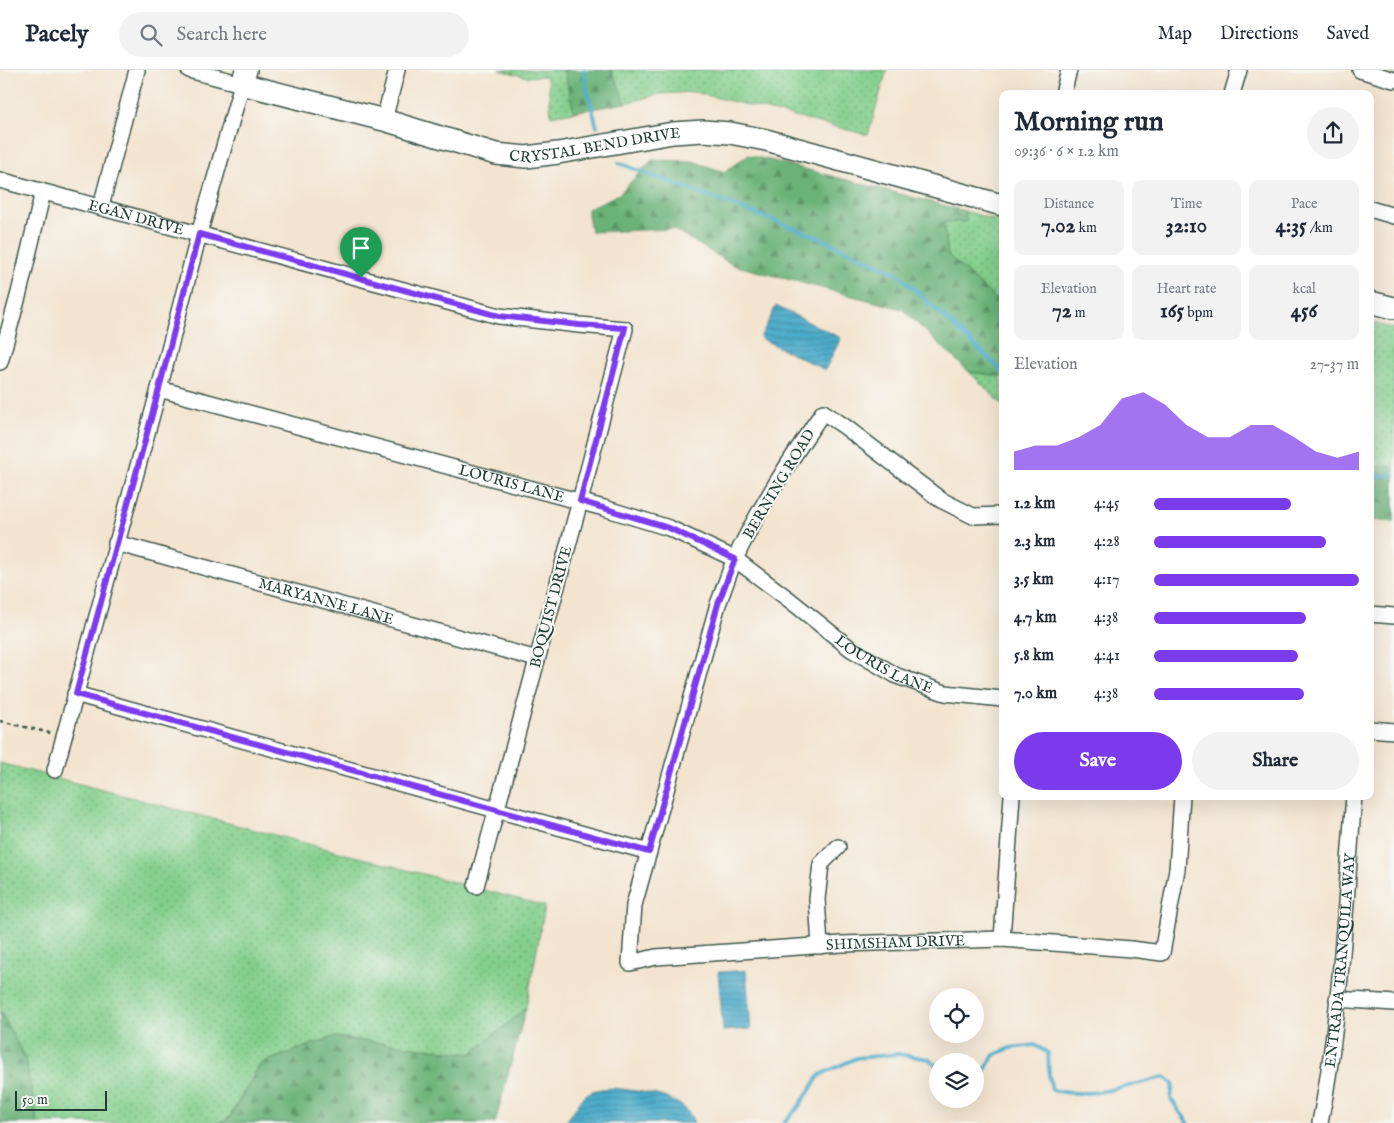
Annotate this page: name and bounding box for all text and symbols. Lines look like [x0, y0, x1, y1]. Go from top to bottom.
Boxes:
search box [119, 12, 469, 57]
text: Pacely [25, 19, 89, 50]
icon: search [137, 21, 165, 49]
text: Search here [177, 23, 267, 47]
text: Map [1158, 23, 1192, 46]
text: Directions [1220, 23, 1298, 46]
text: Saved [1326, 23, 1369, 46]
text: Morning run [1014, 105, 1164, 140]
button: share [1307, 107, 1359, 159]
street label: CRYSTAL BEND DRIVE [508, 123, 681, 167]
text: 09:36 · 6 × 1.2 km [1014, 142, 1119, 162]
street label: EGAN DRIVE [86, 195, 186, 239]
text: Distance [1044, 195, 1094, 213]
text: Time [1171, 195, 1202, 213]
text: Pace [1291, 195, 1317, 213]
text: 7.02 [1041, 213, 1075, 240]
text: 32:10 [1166, 213, 1207, 240]
text: 4:35 [1275, 213, 1307, 240]
text: km [1075, 219, 1097, 237]
text: /km [1307, 219, 1333, 237]
pin [340, 227, 382, 278]
icon: arrive [347, 234, 375, 262]
text: Elevation [1041, 280, 1097, 298]
text: Heart rate [1157, 280, 1216, 298]
text: kcal [1292, 280, 1316, 298]
text: 72 [1052, 298, 1072, 325]
text: 165 [1160, 298, 1184, 325]
text: 456 [1291, 298, 1317, 325]
text: m [1072, 304, 1086, 322]
text: bpm [1184, 304, 1213, 322]
text: Elevation [1014, 355, 1077, 375]
text: 27–37 m [1310, 355, 1359, 375]
street label: BERNING ROAD [739, 426, 819, 542]
street label: LOURIS LANE [457, 460, 567, 507]
text: 1.2 km [1014, 494, 1055, 514]
text: 4:45 [1094, 494, 1120, 514]
text: 2.3 km [1014, 532, 1055, 552]
text: 4:28 [1094, 532, 1120, 552]
street label: BOQUIST DRIVE [526, 544, 576, 670]
text: 3.5 km [1014, 570, 1054, 590]
text: 4:17 [1094, 570, 1120, 590]
street label: MARYANNE LANE [256, 573, 396, 629]
text: 4.7 km [1014, 608, 1057, 628]
text: 4:38 [1094, 608, 1118, 628]
street label: LOURIS LANE [831, 631, 936, 698]
text: 5.8 km [1014, 646, 1054, 666]
text: 4:41 [1094, 646, 1120, 666]
text: 7.0 km [1014, 684, 1057, 704]
text: 4:38 [1094, 684, 1118, 704]
button: Save [1014, 732, 1182, 790]
button: Share [1192, 732, 1359, 790]
street label: ENTRADA TRANQUILA WAY [1320, 852, 1359, 1069]
street label: SHIMSHAM DRIVE [825, 931, 965, 955]
map controls [929, 988, 984, 1108]
button: locate [929, 988, 984, 1043]
button: layers [929, 1053, 984, 1108]
scale bar [15, 1088, 108, 1111]
text: 50 m [22, 1091, 48, 1109]

